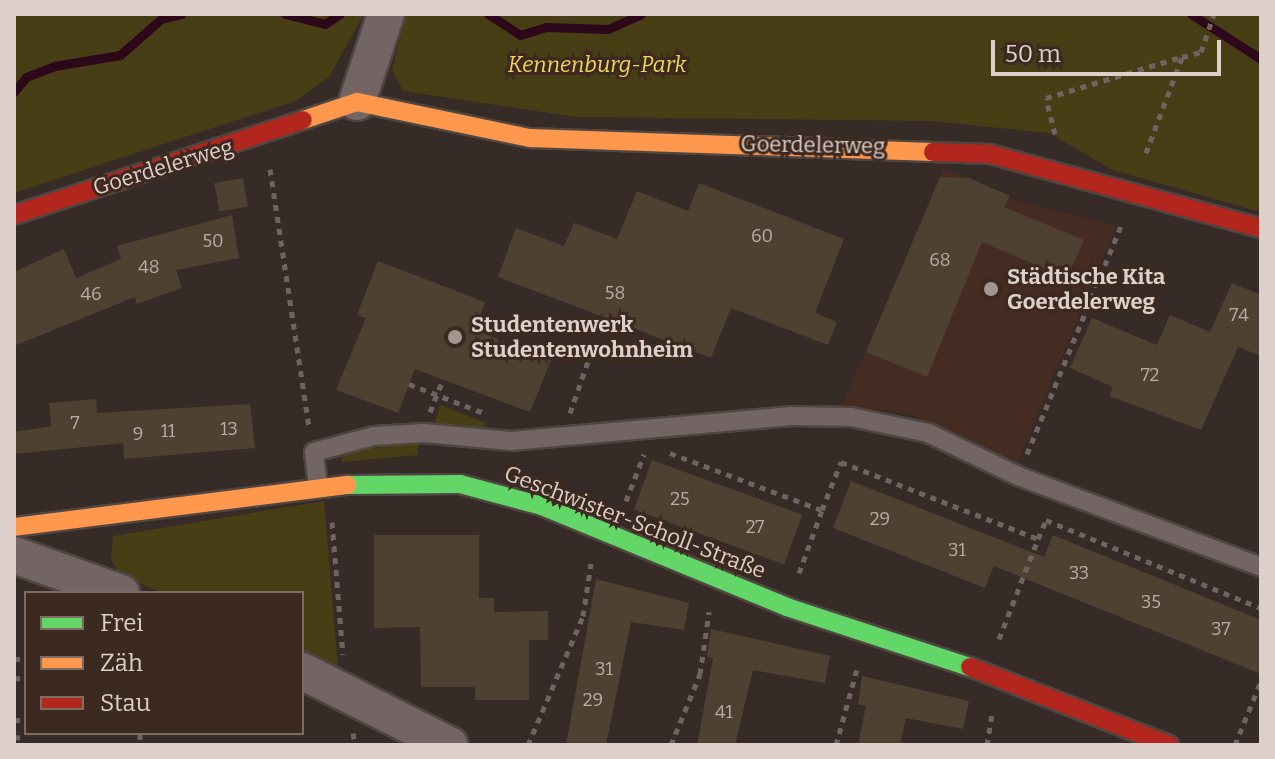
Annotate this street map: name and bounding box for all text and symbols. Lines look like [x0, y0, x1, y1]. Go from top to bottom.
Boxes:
scale bar [995, 24, 1225, 74]
text: 50 m [1005, 40, 1061, 68]
park label: Kennenburg-Park [508, 52, 686, 78]
street label: Goerdelerweg [740, 131, 886, 159]
street label: Goerdelerweg [90, 133, 236, 201]
house number: 60 [751, 225, 773, 247]
house number: 50 [202, 230, 224, 252]
house number: 68 [929, 249, 951, 271]
house number: 48 [138, 256, 160, 278]
place label: Städtische Kita Goerdelerweg [1007, 263, 1165, 314]
marker: Städtische Kita Goerdelerweg [982, 280, 1000, 298]
house number: 58 [605, 282, 625, 304]
house number: 46 [80, 283, 102, 305]
house number: 74 [1229, 304, 1249, 326]
place label: Studentenwerk Studentenwohnheim [471, 311, 693, 362]
marker: Studentenwerk Studentenwohnheim [446, 328, 464, 346]
house number: 72 [1141, 364, 1159, 386]
house number: 7 [70, 412, 80, 434]
house number: 13 [220, 418, 238, 440]
house number: 11 [161, 420, 175, 442]
house number: 9 [133, 423, 143, 445]
street label: Geschwister-Scholl-Straße [501, 460, 769, 584]
house number: 25 [670, 488, 690, 510]
house number: 29 [870, 508, 890, 530]
house number: 27 [746, 516, 764, 538]
house number: 31 [948, 539, 966, 561]
house number: 33 [1069, 562, 1089, 584]
legend [24, 591, 304, 735]
house number: 35 [1141, 591, 1161, 613]
text: Frei [100, 609, 143, 637]
house number: 37 [1211, 618, 1231, 640]
text: Zäh [100, 649, 143, 677]
house number: 31 [595, 658, 613, 680]
text: Stau [100, 689, 151, 717]
house number: 29 [583, 689, 603, 711]
house number: 41 [715, 701, 733, 723]

